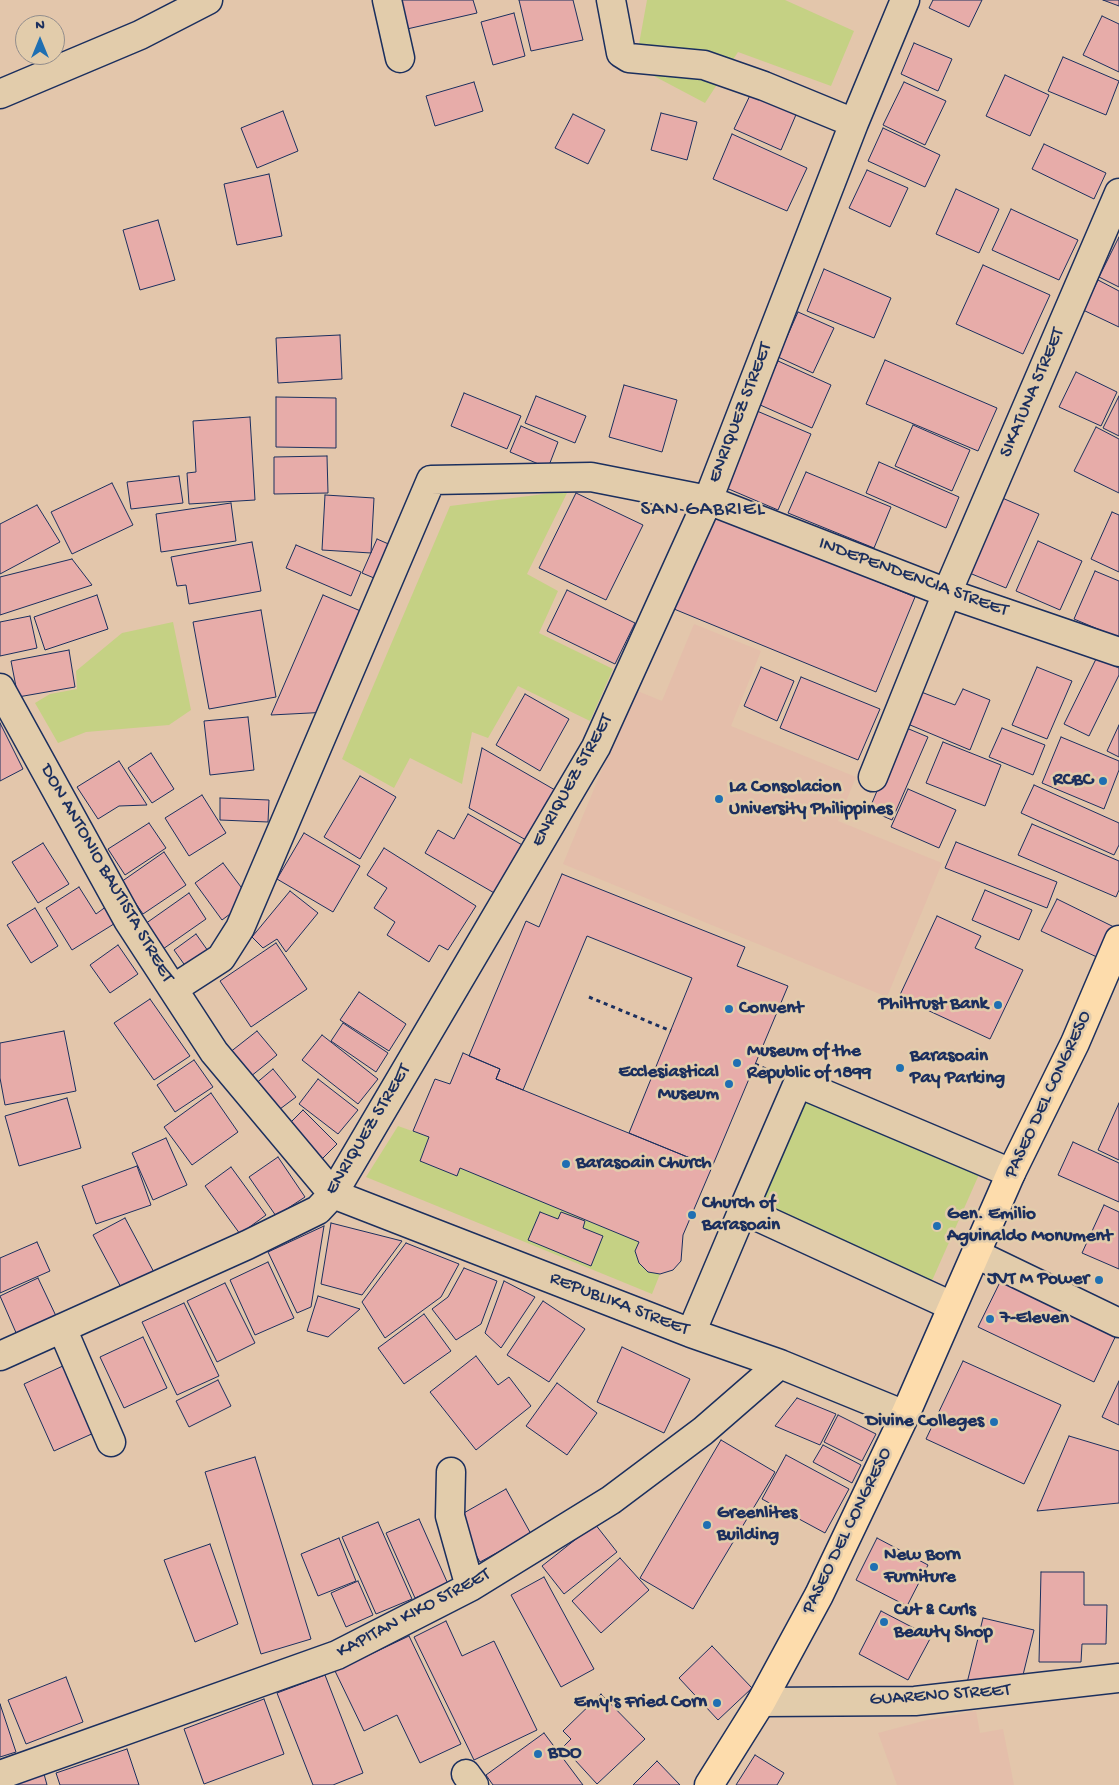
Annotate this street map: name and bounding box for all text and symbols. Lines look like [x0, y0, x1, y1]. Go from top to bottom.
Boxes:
north arrow [15, 15, 65, 65]
text: N [35, 17, 45, 34]
street label: SIKATUNA STREET [995, 325, 1071, 461]
street label: ENRIQUEZ STREET [704, 340, 778, 486]
district label: SAN GABRIEL [639, 498, 767, 524]
street label: INDEPENDENCIA STREET [815, 533, 1011, 623]
street label: ENRIQUEZ STREET [527, 711, 619, 851]
street label: DON ANTONIO BAUTISTA STREET [34, 761, 178, 987]
place label: RCBC [1053, 770, 1093, 792]
marker: RCBC [1097, 775, 1109, 787]
place label: La Consolacion University Philippines [729, 777, 893, 821]
marker: La Consolacion University Philippines [713, 793, 725, 805]
place label: Philtrust Bank [879, 994, 988, 1016]
place label: Convent [739, 998, 803, 1020]
marker: Philtrust Bank [992, 999, 1004, 1011]
marker: Convent [723, 1003, 735, 1015]
street label: PASEO DEL CONGRESO [1000, 1008, 1098, 1182]
place label: Museum of the Republic of 1899 [747, 1041, 872, 1085]
place label: Barasoain Pay Parking [910, 1046, 1005, 1090]
marker: Museum of the Republic of 1899 [731, 1057, 743, 1069]
street label: ENRIQUEZ STREET [321, 1061, 417, 1199]
place label: Ecclesiastical Museum [619, 1062, 719, 1106]
marker: Barasoain Pay Parking [894, 1062, 906, 1074]
marker: Ecclesiastical Museum [723, 1078, 735, 1090]
place label: Barasoain Church [576, 1153, 711, 1175]
marker: Barasoain Church [560, 1158, 572, 1170]
place label: Church of Barasoain [702, 1193, 780, 1237]
place label: Gen. Emilio Aguinaldo Monument [947, 1204, 1112, 1248]
marker: Church of Barasoain [686, 1209, 698, 1221]
marker: Gen. Emilio Aguinaldo Monument [931, 1220, 943, 1232]
street label: REPUBLIKA STREET [546, 1268, 692, 1342]
place label: JVT M Power [987, 1269, 1089, 1291]
marker: JVT M Power [1093, 1274, 1105, 1286]
place label: 7-Eleven [1000, 1308, 1069, 1330]
marker: 7-Eleven [984, 1313, 996, 1325]
place label: Divine Colleges [866, 1411, 984, 1433]
marker: Divine Colleges [988, 1416, 1000, 1428]
street label: PASEO DEL CONGRESO [798, 1444, 898, 1618]
place label: Greenlites Building [717, 1503, 797, 1547]
marker: Greenlites Building [701, 1519, 713, 1531]
place label: New Born Furniture [884, 1545, 961, 1589]
marker: New Born Furniture [868, 1561, 880, 1573]
street label: KAPITAN KIKO STREET [333, 1564, 495, 1664]
place label: Cut & Curls Beauty Shop [894, 1600, 993, 1644]
marker: Cut & Curls Beauty Shop [878, 1616, 890, 1628]
street label: GUARENO STREET [869, 1680, 1011, 1712]
place label: Emy's Fried Corn [574, 1692, 707, 1714]
marker: Emy's Fried Corn [711, 1697, 723, 1709]
place label: BDO [548, 1743, 582, 1765]
marker: BDO [532, 1748, 544, 1760]

